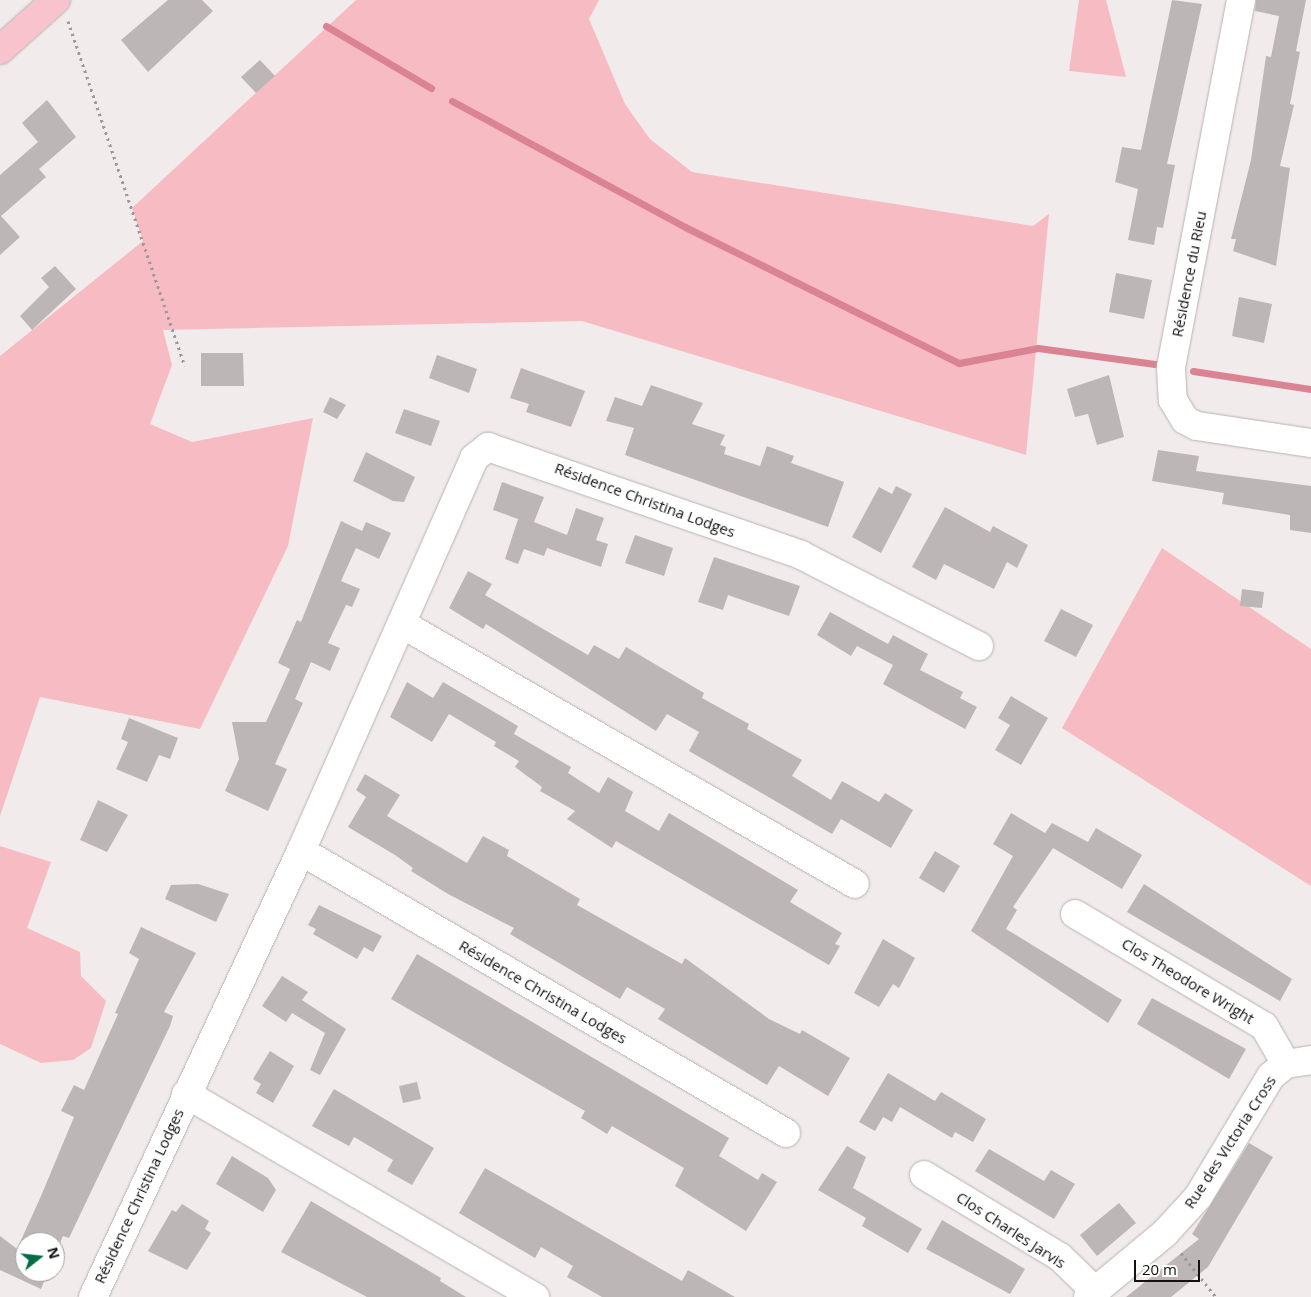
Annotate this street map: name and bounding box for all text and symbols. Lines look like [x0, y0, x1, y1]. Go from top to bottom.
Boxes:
street label: Résidence du Rieu [1168, 210, 1210, 338]
street label: Résidence Christina Lodges [552, 459, 738, 541]
street label: Clos Theodore Wright [1119, 934, 1257, 1028]
street label: Résidence Christina Lodges [456, 936, 630, 1048]
street label: Rue des Victoria Cross [1180, 1072, 1280, 1212]
street label: Résidence Christina Lodges [90, 1106, 188, 1286]
street label: Clos Charles Jarvis [953, 1188, 1069, 1272]
north arrow [15, 1232, 65, 1282]
text: N [43, 1245, 65, 1261]
scale bar [1136, 1250, 1202, 1282]
text: 20 m [1142, 1259, 1177, 1279]

